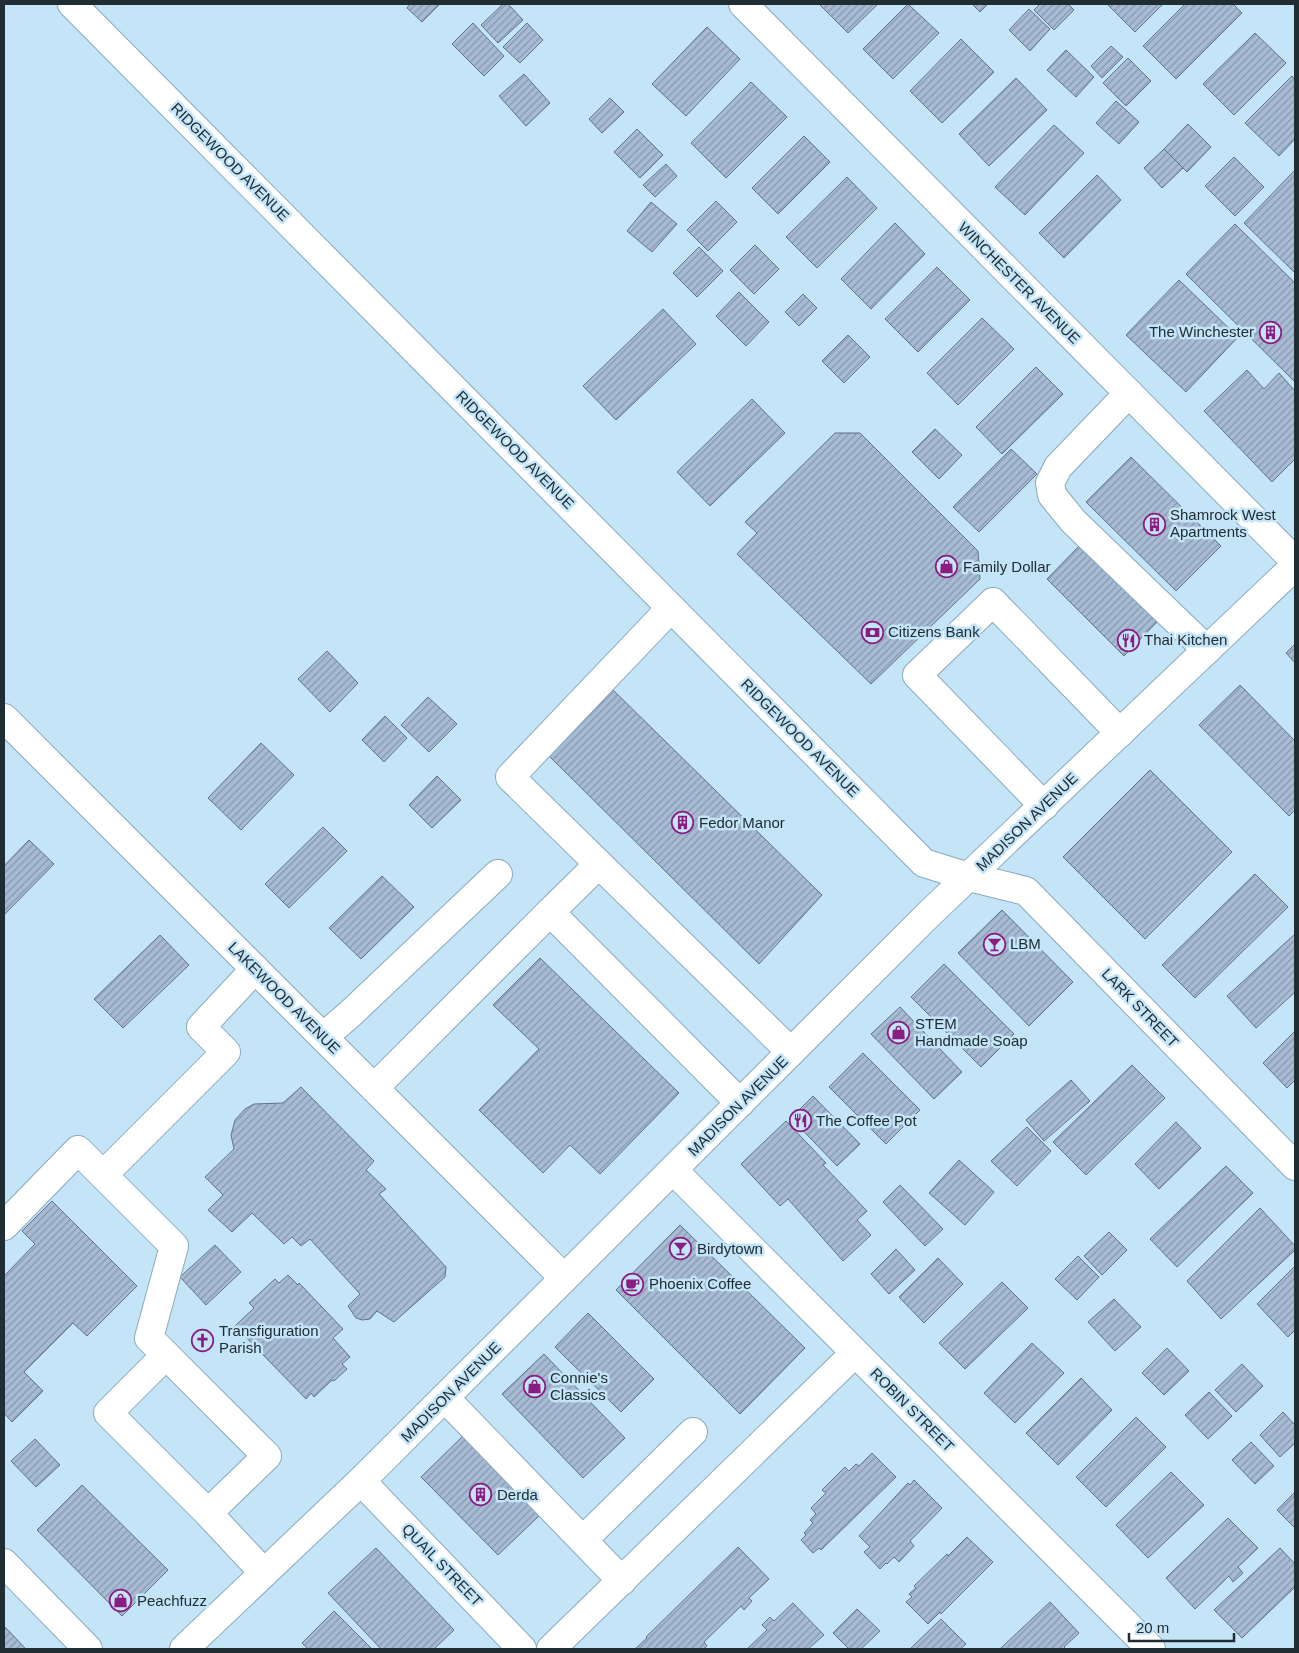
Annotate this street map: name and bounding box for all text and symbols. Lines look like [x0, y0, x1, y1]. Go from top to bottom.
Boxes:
street label: RIDGEWOOD AVENUE [168, 99, 293, 224]
street label: WINCHESTER AVENUE [955, 218, 1084, 347]
building icon: The Winchester [1258, 320, 1282, 344]
place label: The Winchester [1149, 323, 1254, 340]
street label: RIDGEWOOD AVENUE [453, 387, 578, 512]
place label: Shamrock West Apartments [1170, 506, 1276, 540]
building icon: Shamrock West Apartments [1142, 512, 1166, 536]
shop icon: Family Dollar [935, 555, 959, 579]
place label: Family Dollar [963, 558, 1051, 575]
bank icon: Citizens Bank [860, 620, 884, 644]
place label: Citizens Bank [888, 623, 980, 640]
restaurant icon: Thai Kitchen [1116, 628, 1140, 652]
place label: Thai Kitchen [1144, 631, 1227, 648]
street label: RIDGEWOOD AVENUE [738, 675, 863, 800]
street label: MADISON AVENUE [973, 769, 1081, 874]
building icon: Fedor Manor [671, 811, 695, 835]
place label: Fedor Manor [699, 814, 785, 831]
bar icon: LBM [982, 932, 1006, 956]
place label: LBM [1010, 935, 1041, 952]
street label: LAKEWOOD AVENUE [225, 938, 344, 1057]
street label: LARK STREET [1099, 965, 1182, 1050]
place label: STEM Handmade Soap [915, 1015, 1028, 1049]
shop icon: STEM Handmade Soap [887, 1021, 911, 1045]
street label: MADISON AVENUE [684, 1052, 791, 1159]
restaurant icon: The Coffee Pot [788, 1109, 812, 1133]
place label: The Coffee Pot [816, 1112, 917, 1129]
bar icon: Birdytown [669, 1237, 693, 1261]
place label: Birdytown [697, 1240, 763, 1257]
cafe icon: Phoenix Coffee [621, 1272, 645, 1296]
place label: Phoenix Coffee [649, 1275, 751, 1292]
place label: Transfiguration Parish [219, 1322, 319, 1356]
church icon: Transfiguration Parish [191, 1328, 215, 1352]
street label: MADISON AVENUE [397, 1338, 504, 1445]
street label: ROBIN STREET [867, 1364, 958, 1455]
place label: Connie's Classics [550, 1369, 608, 1403]
shop icon: Connie's Classics [522, 1375, 546, 1399]
building icon: Derda [469, 1483, 493, 1507]
place label: Derda [497, 1486, 539, 1503]
street label: QUAIL STREET [399, 1520, 486, 1609]
shop icon: Peachfuzz [109, 1589, 133, 1613]
place label: Peachfuzz [137, 1592, 207, 1609]
scale bar [1129, 1610, 1234, 1642]
text: 20 m [1136, 1619, 1169, 1636]

